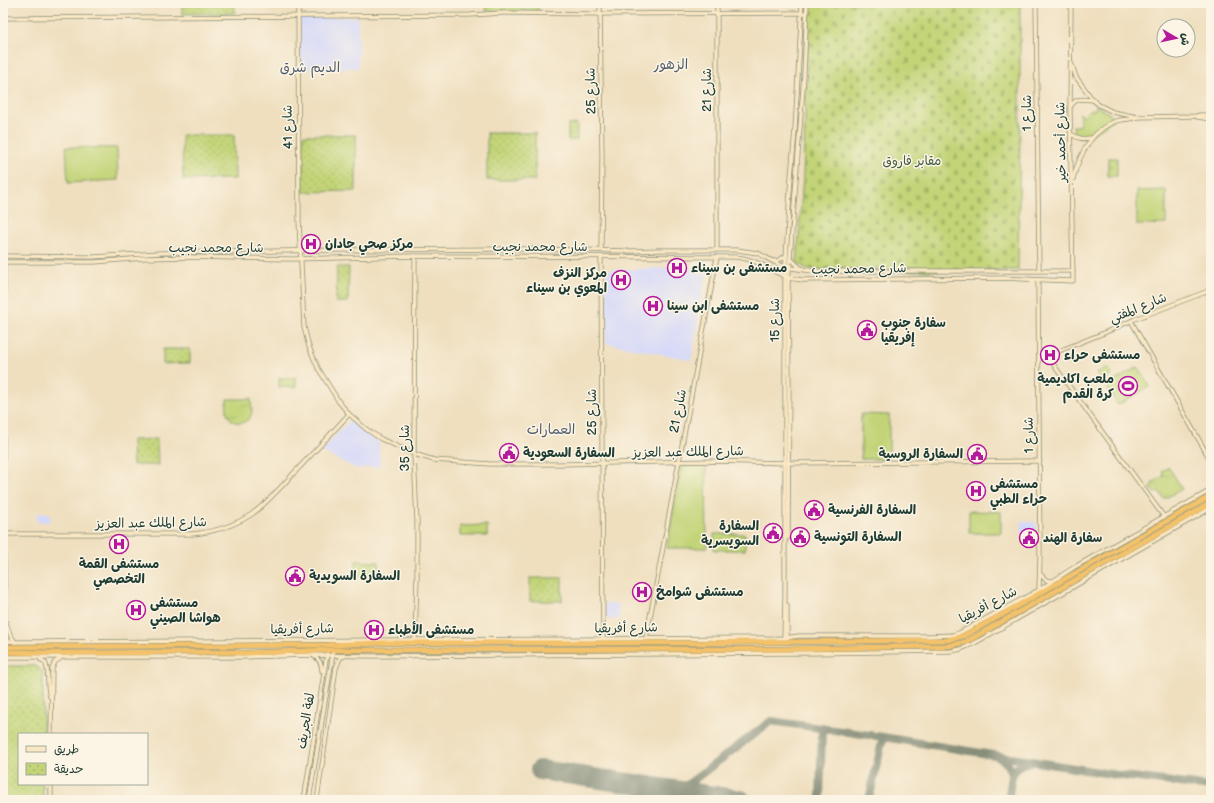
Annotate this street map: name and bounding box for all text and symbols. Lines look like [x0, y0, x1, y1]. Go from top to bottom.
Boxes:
north arrow [1156, 18, 1196, 58]
text: ش [1178, 32, 1193, 46]
district label: الزهور [653, 56, 688, 73]
district label: الديم شرق [280, 59, 340, 78]
street label: شارع 25 [583, 67, 600, 115]
street label: شارع 21 [699, 68, 716, 112]
street label: شارع 1 [1019, 95, 1036, 131]
street label: شارع أحمد خير [1052, 102, 1071, 183]
street label: شارع 41 [280, 105, 297, 149]
park label: مقابر فاروق [883, 153, 941, 169]
hospital icon: مركز صحي جادان [300, 233, 322, 255]
place label: مركز صحي جادان [325, 236, 413, 256]
street label: شارع محمد نجيب [492, 239, 588, 256]
street label: شارع محمد نجيب [168, 240, 264, 257]
hospital icon: مستشفى بن سيناء [666, 257, 688, 279]
place label: مستشفى بن سيناء [691, 260, 787, 276]
street label: شارع محمد نجيب [811, 260, 907, 279]
place label: مركز النزف المعوي بن سيناء [526, 265, 607, 298]
hospital icon: مركز النزف المعوي بن سيناء [610, 269, 632, 291]
street label: شارع المفتي [1107, 289, 1170, 330]
hospital icon: مستشفى ابن سينا [642, 295, 664, 317]
place label: مستشفى ابن سينا [667, 298, 759, 314]
street label: شارع 15 [767, 298, 784, 342]
place label: سفارة جنوب إفريقيا [881, 315, 946, 347]
public building icon: سفارة جنوب إفريقيا [856, 319, 878, 341]
hospital icon: مستشفى حراء [1039, 344, 1061, 366]
place label: مستشفى حراء [1064, 347, 1140, 363]
place label: ملعب اكاديمية كرة القدم [1037, 371, 1114, 404]
sports icon: ملعب اكاديمية كرة القدم [1117, 375, 1139, 397]
street label: شارع 21 [666, 388, 691, 434]
street label: شارع 25 [584, 389, 601, 435]
street label: شارع 1 [1021, 417, 1038, 453]
district label: العمارات [527, 421, 575, 438]
street label: شارع 35 [397, 424, 414, 472]
public building icon: السفارة السعودية [498, 442, 520, 464]
street label: شارع الملك عبد العزيز [631, 443, 744, 462]
public building icon: السفارة الروسية [966, 443, 988, 465]
place label: السفارة السعودية [523, 445, 615, 462]
place label: السفارة الروسية [878, 446, 963, 462]
place label: مستشفى حراء الطبي [990, 476, 1047, 511]
hospital icon: مستشفى حراء الطبي [965, 480, 987, 502]
public building icon: السفارة الفرنسية [803, 499, 825, 521]
place label: السفارة الفرنسية [828, 502, 916, 518]
street label: شارع الملك عبد العزيز [94, 514, 207, 533]
place label: السفارة السويسرية [701, 518, 759, 549]
public building icon: السفارة السويسرية [762, 522, 784, 544]
public building icon: السفارة التونسية [789, 526, 811, 548]
public building icon: سفارة الهند [1018, 527, 1040, 549]
place label: السفارة التونسية [814, 529, 901, 545]
place label: سفارة الهند [1043, 530, 1103, 546]
hospital icon: مستشفى القمة التخصصي [108, 533, 130, 555]
place label: مستشفى القمة التخصصي [79, 556, 159, 591]
public building icon: السفارة السويدية [284, 565, 306, 587]
place label: السفارة السويدية [309, 568, 400, 584]
hospital icon: مستشفى شوامخ [631, 581, 653, 603]
street label: شارع أفريقيا [956, 583, 1020, 628]
place label: مستشفى شوامخ [656, 584, 744, 600]
place label: مستشفى هواشا الصيني [150, 595, 221, 630]
hospital icon: مستشفى هواشا الصيني [125, 599, 147, 621]
hospital icon: مستشفی الأطباء [363, 619, 385, 641]
street label: شارع أفريقيا [594, 619, 658, 638]
street label: شارع أفريقيا [270, 620, 334, 639]
place label: مستشفی الأطباء [388, 620, 474, 638]
street label: لفة الجريف [294, 692, 318, 750]
legend [18, 733, 148, 785]
text: طريق [54, 742, 79, 757]
text: حديقة [54, 762, 83, 777]

